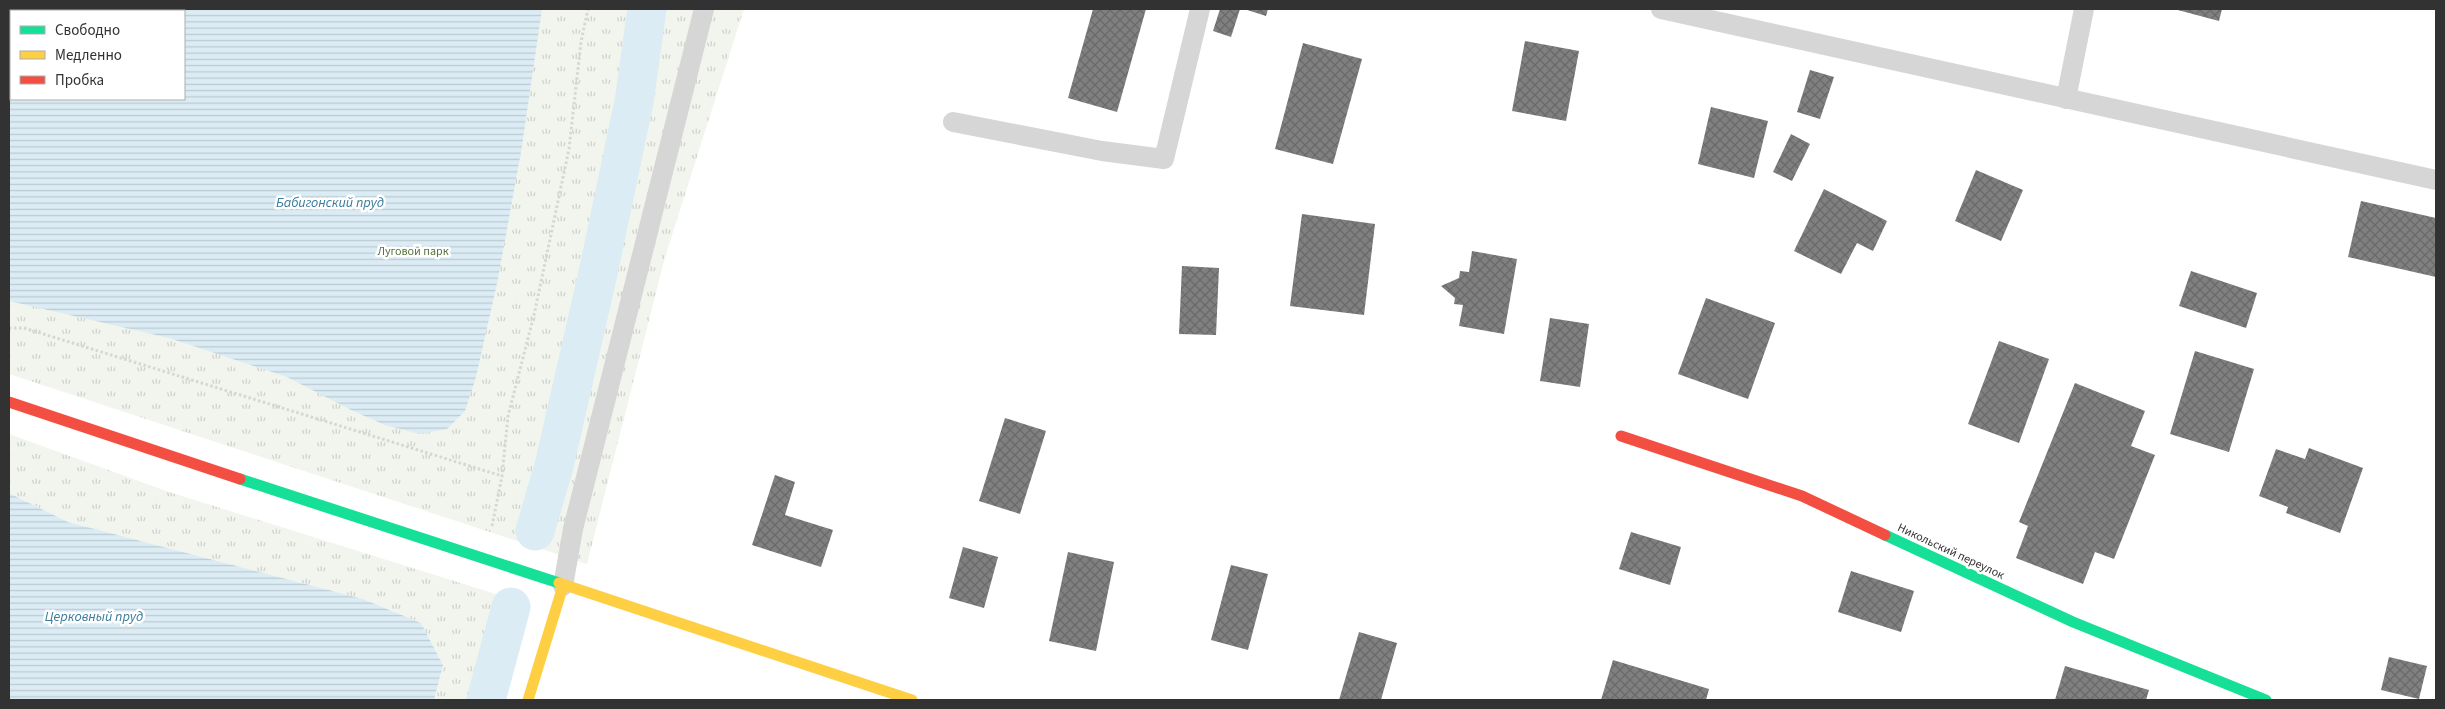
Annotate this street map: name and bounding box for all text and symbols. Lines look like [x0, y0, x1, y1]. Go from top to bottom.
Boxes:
legend [10, 10, 185, 100]
text: Свободно [55, 20, 120, 41]
text: Медленно [55, 45, 122, 66]
text: Пробка [55, 70, 104, 91]
water label: Бабигонский пруд [276, 193, 384, 213]
park label: Луговой парк [377, 243, 449, 260]
street label: Никольский переулок [1895, 519, 2007, 584]
water label: Церковный пруд [45, 607, 143, 627]

